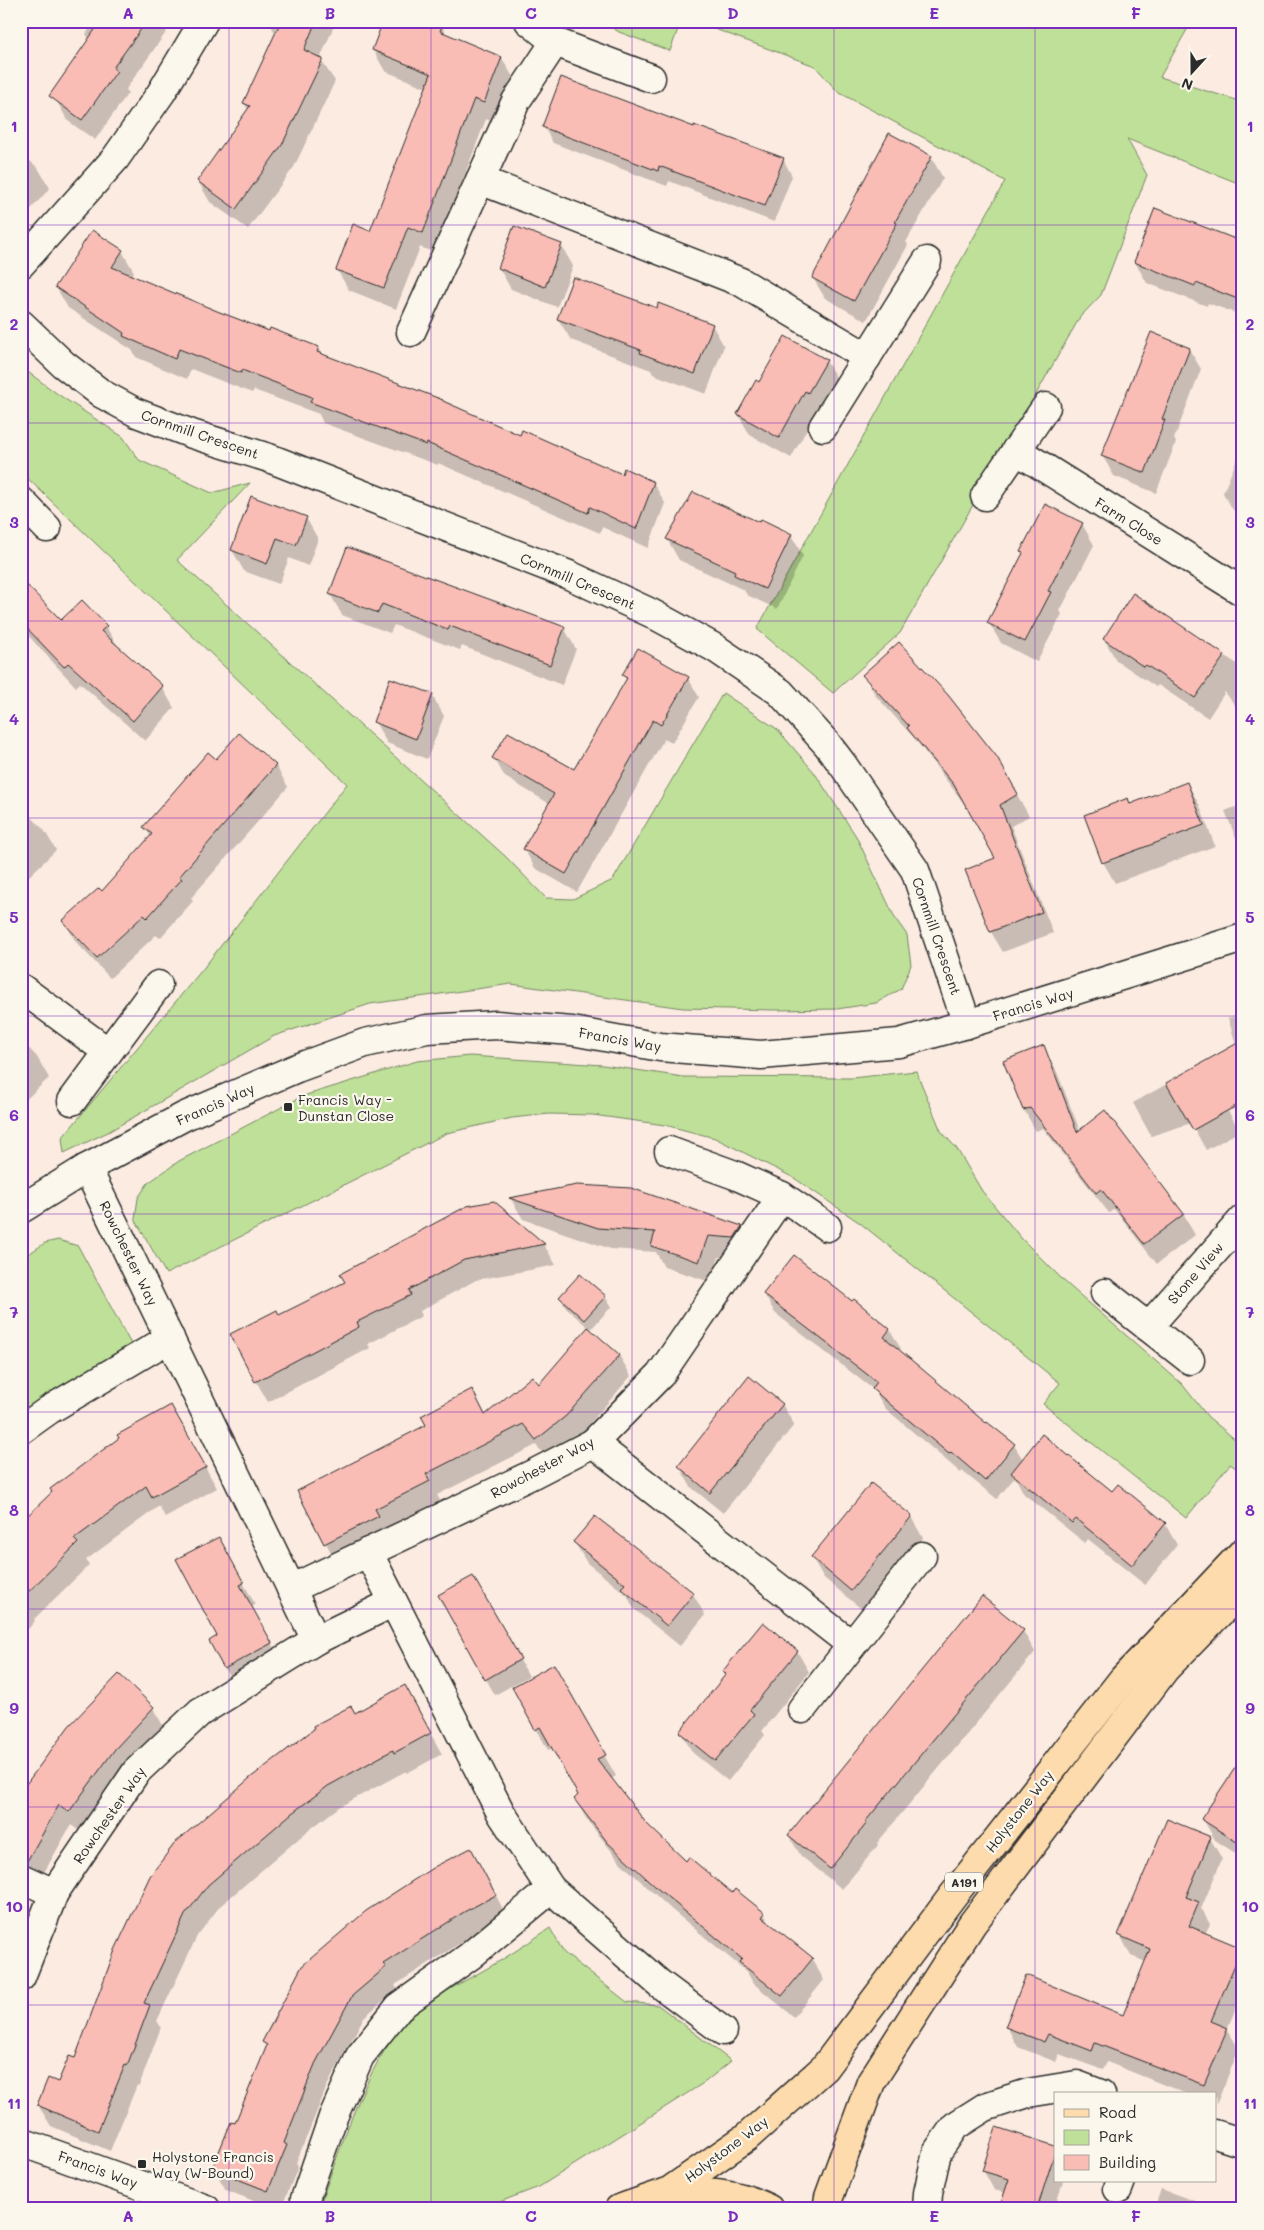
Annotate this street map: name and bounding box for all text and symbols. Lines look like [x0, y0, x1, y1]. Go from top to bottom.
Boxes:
text: A [122, 2, 134, 23]
text: B [325, 2, 335, 23]
text: C [525, 2, 537, 23]
text: D [727, 2, 739, 23]
text: E [929, 2, 939, 23]
text: F [1131, 2, 1141, 23]
north arrow [1166, 48, 1216, 98]
text: N [1179, 74, 1196, 95]
text: 1 [10, 115, 18, 136]
text: 1 [1246, 115, 1254, 136]
text: 2 [10, 313, 19, 334]
text: 2 [1246, 313, 1255, 334]
street label: Cornmill Crescent [139, 405, 261, 463]
street label: Farm Close [1092, 493, 1166, 549]
text: 3 [9, 511, 19, 532]
text: 3 [1245, 511, 1255, 532]
street label: Cornmill Crescent [518, 548, 638, 614]
text: 4 [9, 708, 19, 729]
text: 4 [1245, 708, 1255, 729]
street label: Cornmill Crescent [908, 875, 966, 997]
text: 5 [9, 906, 19, 927]
text: 5 [1245, 906, 1255, 927]
street label: Francis Way [990, 983, 1076, 1025]
street label: Francis Way [577, 1022, 663, 1056]
street label: Francis Way [173, 1078, 257, 1130]
place label: Francis Way - Dunstan Close [298, 1090, 394, 1125]
marker: Francis Way - Dunstan Close [282, 1101, 294, 1113]
text: 6 [9, 1104, 19, 1125]
text: 6 [1245, 1104, 1255, 1125]
street label: Rowchester Way [95, 1197, 163, 1309]
street label: Stone View [1163, 1238, 1227, 1308]
text: 7 [10, 1301, 19, 1322]
text: 7 [1246, 1301, 1255, 1322]
street label: Rowchester Way [487, 1432, 597, 1502]
text: 8 [9, 1499, 19, 1520]
text: 8 [1245, 1499, 1255, 1520]
text: 9 [9, 1697, 19, 1718]
text: 9 [1245, 1697, 1255, 1718]
street label: Rowchester Way [68, 1763, 150, 1867]
street label: Holystone Way [981, 1766, 1057, 1856]
road number: A191 [945, 1872, 983, 1891]
text: 10 [5, 1895, 23, 1916]
text: 10 [1241, 1895, 1259, 1916]
text: 11 [7, 2092, 21, 2113]
legend [1054, 2092, 1216, 2182]
text: 11 [1243, 2092, 1257, 2113]
text: Road [1099, 2102, 1136, 2122]
street label: Holystone Way [681, 2111, 771, 2187]
text: Park [1099, 2126, 1133, 2146]
street label: Francis Way [56, 2146, 140, 2192]
place label: Holystone Francis Way (W-Bound) [152, 2147, 274, 2182]
text: Building [1099, 2152, 1156, 2172]
marker: Holystone Francis Way (W-Bound) [136, 2158, 148, 2170]
text: A [122, 2205, 134, 2226]
text: B [325, 2205, 335, 2226]
text: C [525, 2205, 537, 2226]
text: D [727, 2205, 739, 2226]
text: E [929, 2205, 939, 2226]
text: F [1131, 2205, 1141, 2226]

